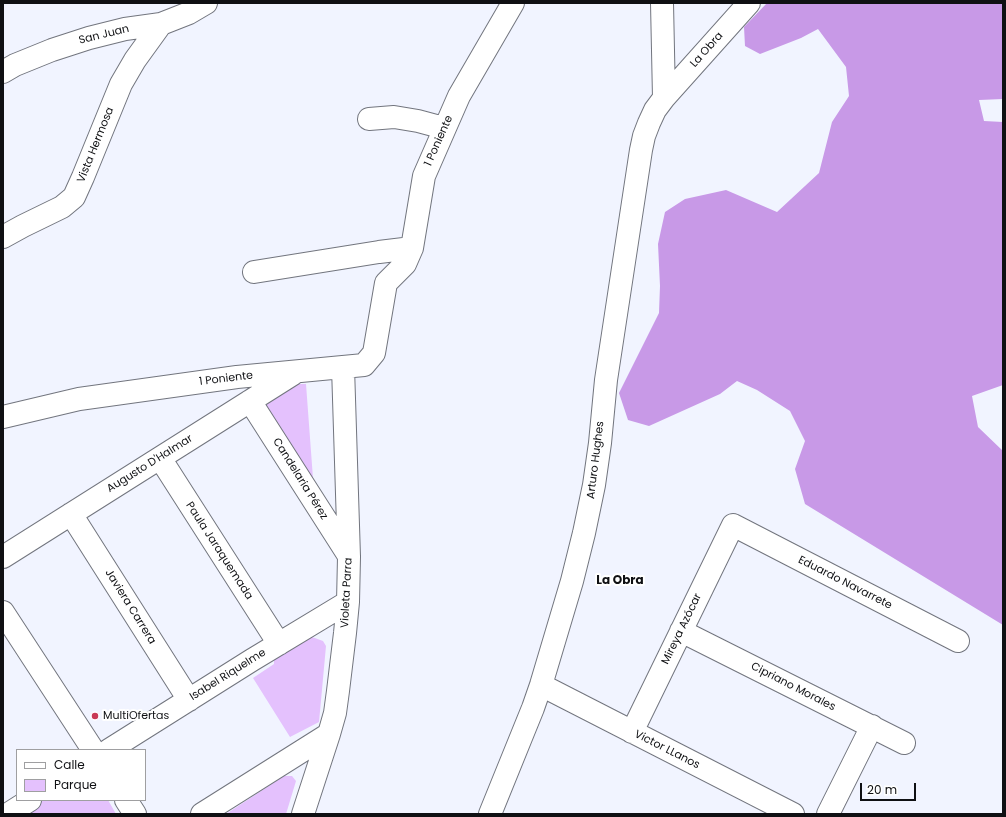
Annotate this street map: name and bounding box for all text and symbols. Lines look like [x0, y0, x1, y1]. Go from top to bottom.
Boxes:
street label: San Juan [78, 22, 130, 48]
street label: La Obra [688, 30, 726, 70]
street label: Vista Hermosa [75, 105, 117, 185]
street label: 1 Poniente [422, 114, 456, 168]
street label: 1 Poniente [198, 369, 254, 389]
street label: Arturo Hughes [585, 420, 607, 500]
street label: Augusto D'Halmar [105, 432, 195, 496]
street label: Candelaria Pérez [270, 436, 330, 522]
street label: Paula Jaraquemada [183, 500, 255, 602]
street label: Eduardo Navarrete [796, 554, 894, 612]
street label: Violeta Parra [339, 557, 355, 629]
street label: Javiera Carrera [102, 567, 158, 647]
district label: La Obra [596, 574, 644, 588]
street label: Mireya Azócar [659, 591, 705, 667]
street label: Isabel Riquelme [187, 646, 269, 704]
street label: Cipriano Morales [748, 660, 838, 714]
place label: MultiOfertas [103, 709, 169, 723]
marker: MultiOfertas [90, 711, 100, 721]
street label: Victor LLanos [632, 728, 702, 772]
legend [16, 749, 146, 801]
text: Calle [54, 756, 85, 773]
scale bar [862, 775, 918, 801]
text: Parque [54, 776, 97, 793]
text: 20 m [867, 781, 897, 798]

